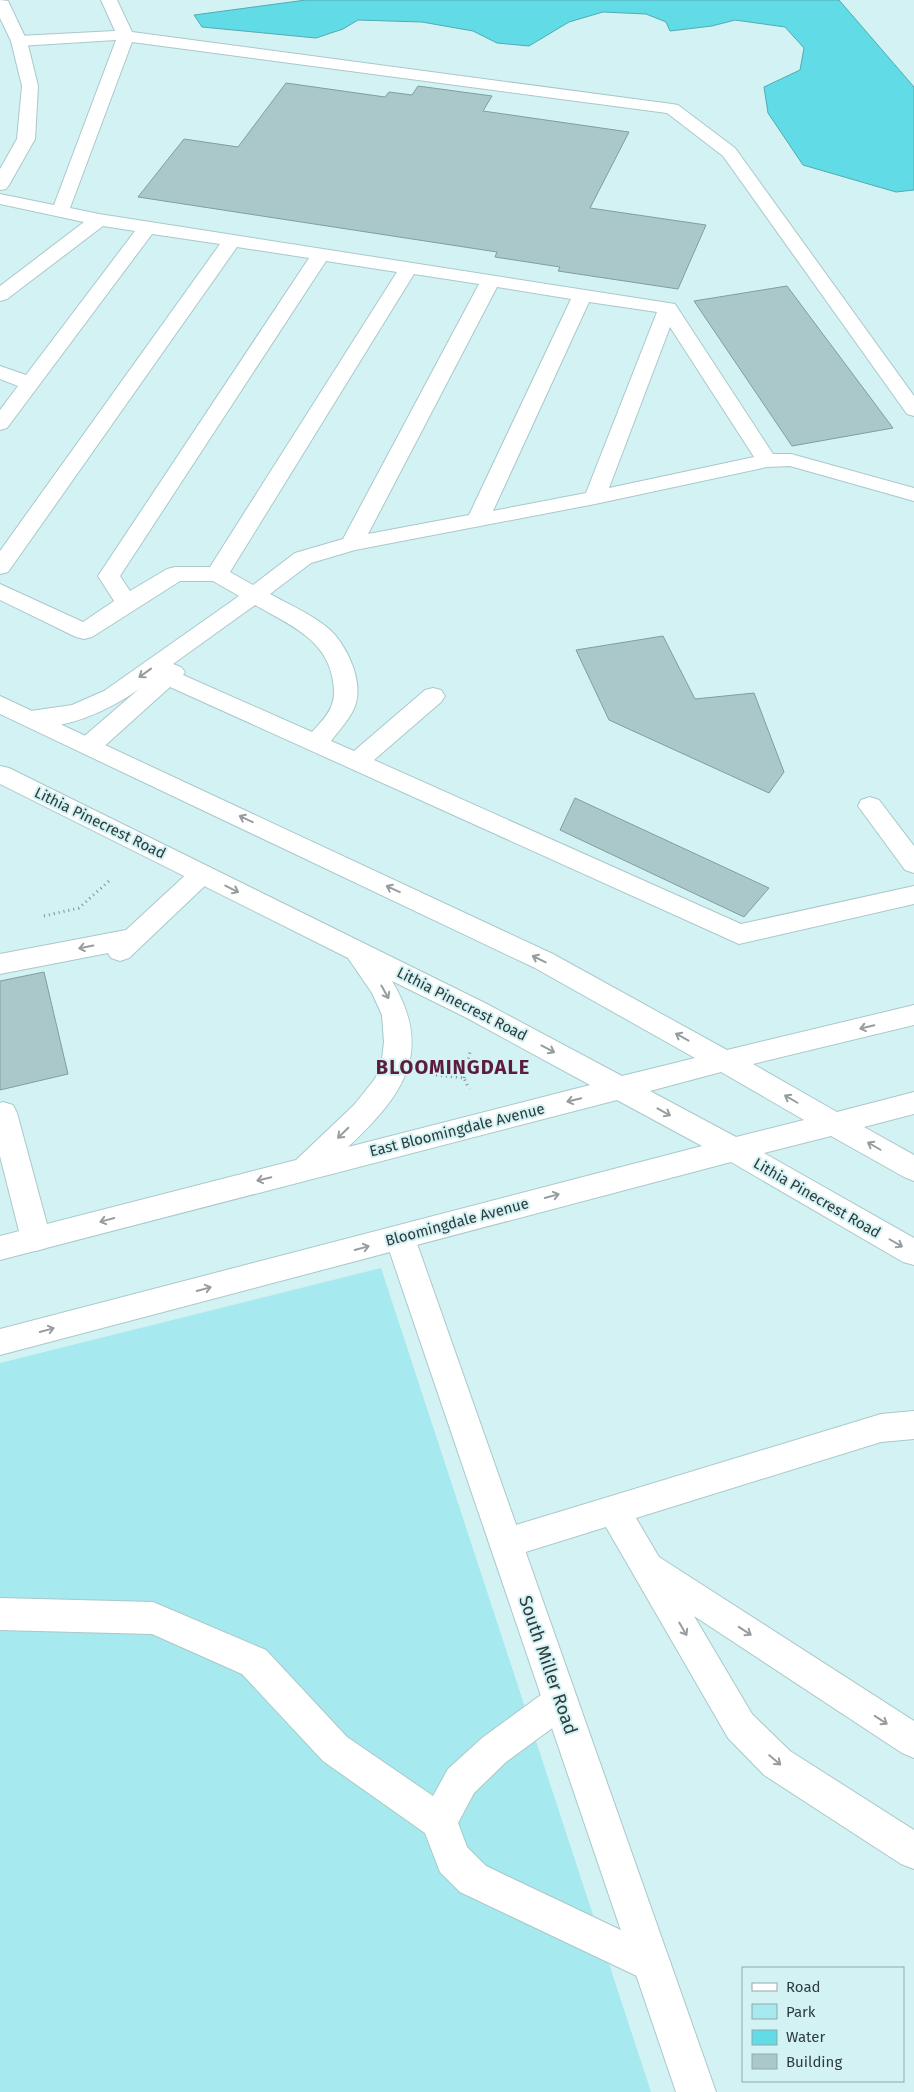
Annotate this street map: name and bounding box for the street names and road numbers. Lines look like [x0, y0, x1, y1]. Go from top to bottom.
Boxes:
street label: Lithia Pinecrest Road [31, 783, 169, 863]
street label: Lithia Pinecrest Road [394, 963, 530, 1045]
street label: East Bloomingdale Avenue [368, 1100, 546, 1160]
street label: Lithia Pinecrest Road [750, 1154, 884, 1242]
street label: Bloomingdale Avenue [383, 1194, 531, 1250]
street label: South Miller Road [514, 1593, 582, 1737]

